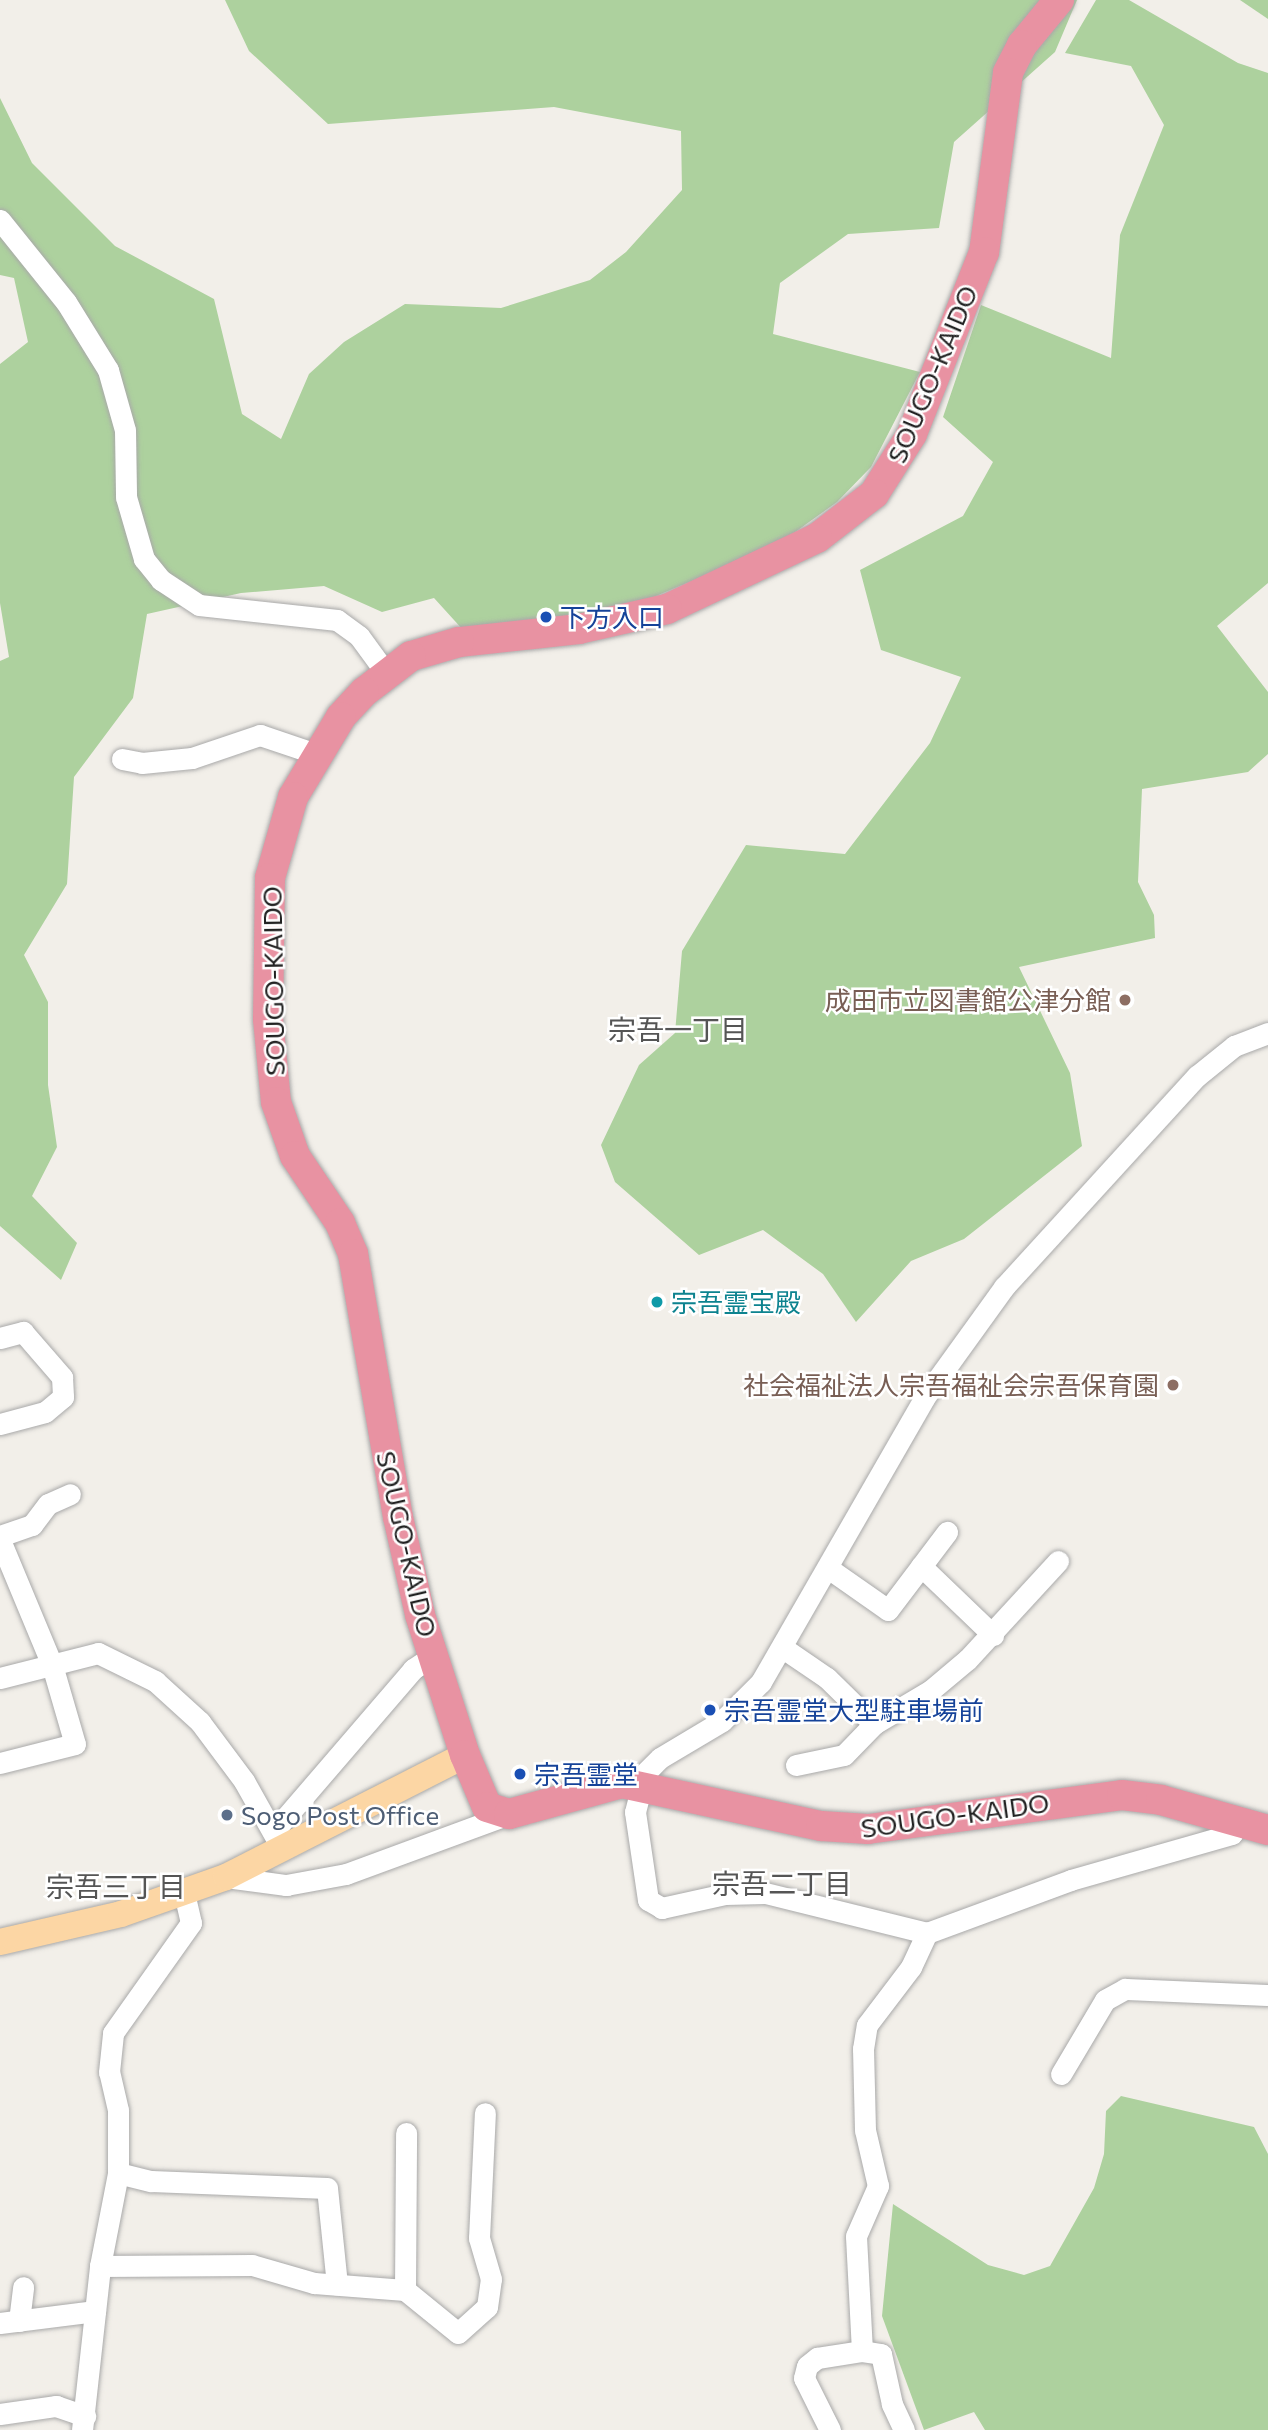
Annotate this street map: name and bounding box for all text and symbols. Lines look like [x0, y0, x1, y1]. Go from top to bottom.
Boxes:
street label: SOUGO-KAIDO [881, 281, 983, 467]
place label: 下方入口 [560, 601, 664, 633]
marker: 下方入口 [538, 609, 554, 625]
street label: SOUGO-KAIDO [256, 886, 290, 1076]
place label: 成田市立図書館公津分館 [825, 984, 1111, 1016]
marker: 成田市立図書館公津分館 [1117, 992, 1133, 1008]
district label: 宗吾一丁目 [608, 1012, 748, 1046]
place label: 宗吾霊宝殿 [671, 1286, 801, 1318]
marker: 宗吾霊宝殿 [649, 1294, 665, 1310]
place label: 社会福祉法人宗吾福祉会宗吾保育園 [743, 1369, 1159, 1401]
marker: 社会福祉法人宗吾福祉会宗吾保育園 [1165, 1377, 1181, 1393]
street label: SOUGO-KAIDO [370, 1448, 444, 1640]
place label: 宗吾霊堂大型駐車場前 [724, 1694, 984, 1726]
marker: 宗吾霊堂大型駐車場前 [702, 1702, 718, 1718]
place label: 宗吾霊堂 [534, 1758, 638, 1790]
marker: 宗吾霊堂 [512, 1766, 528, 1782]
street label: SOUGO-KAIDO [859, 1786, 1051, 1844]
place label: Sogo Post Office [241, 1799, 439, 1831]
marker: Sogo Post Office [219, 1807, 235, 1823]
district label: 宗吾二丁目 [712, 1866, 852, 1900]
district label: 宗吾三丁目 [46, 1869, 186, 1903]

